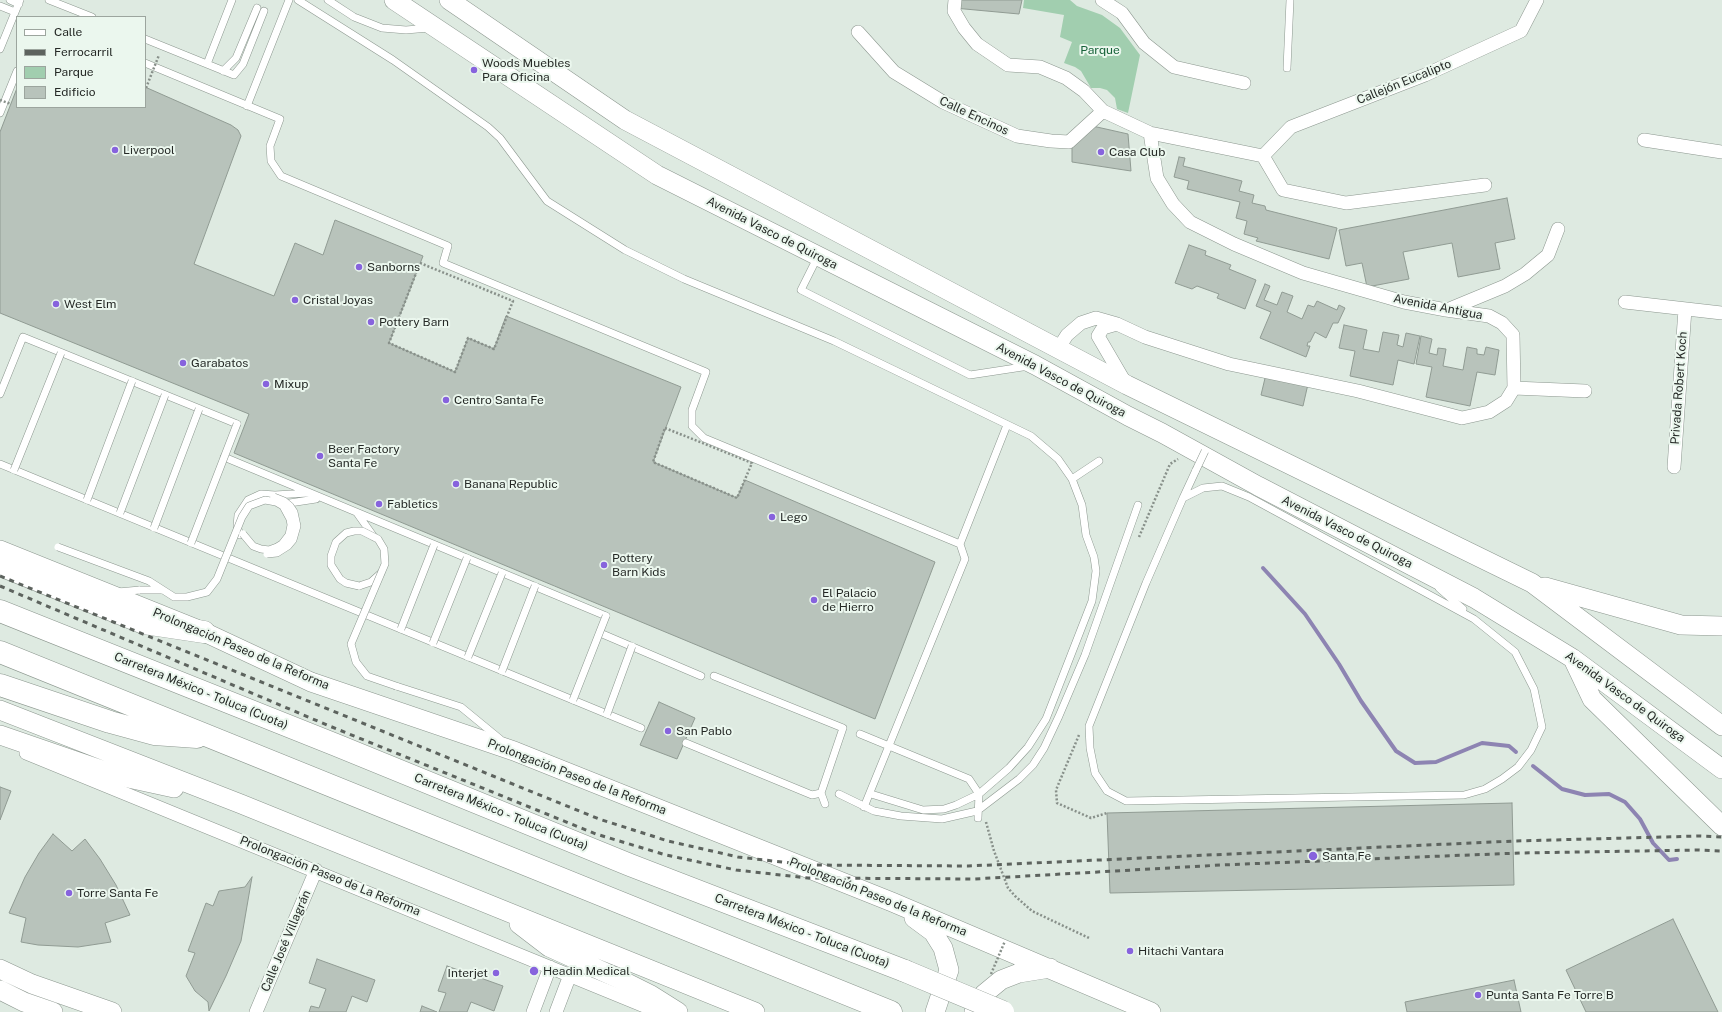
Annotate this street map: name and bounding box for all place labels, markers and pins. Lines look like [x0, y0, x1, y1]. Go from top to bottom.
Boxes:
place label: Woods Muebles Para Oficina [482, 56, 570, 84]
marker: Woods Muebles Para Oficina [469, 65, 479, 75]
place label: Liverpool [123, 143, 175, 157]
marker: Liverpool [110, 145, 120, 155]
place label: Casa Club [1109, 145, 1165, 159]
marker: Casa Club [1096, 147, 1106, 157]
place label: Sanborns [367, 260, 420, 274]
marker: Sanborns [354, 262, 364, 272]
place label: Cristal Joyas [303, 293, 373, 307]
marker: Cristal Joyas [290, 295, 300, 305]
place label: West Elm [64, 297, 116, 311]
marker: West Elm [51, 299, 61, 309]
place label: Pottery Barn [379, 315, 449, 329]
marker: Pottery Barn [366, 317, 376, 327]
place label: Garabatos [191, 356, 248, 370]
marker: Garabatos [178, 358, 188, 368]
place label: Mixup [274, 377, 308, 391]
marker: Mixup [261, 379, 271, 389]
place label: Centro Santa Fe [454, 393, 544, 407]
marker: Centro Santa Fe [441, 395, 451, 405]
place label: Beer Factory Santa Fe [328, 442, 400, 470]
marker: Beer Factory Santa Fe [315, 451, 325, 461]
place label: Banana Republic [464, 477, 558, 491]
marker: Banana Republic [451, 479, 461, 489]
place label: Fabletics [387, 497, 438, 511]
marker: Fabletics [374, 499, 384, 509]
place label: Lego [780, 510, 808, 524]
marker: Lego [767, 512, 777, 522]
place label: Pottery Barn Kids [612, 551, 666, 579]
marker: Pottery Barn Kids [599, 560, 609, 570]
place label: El Palacio de Hierro [822, 586, 876, 614]
marker: El Palacio de Hierro [809, 595, 819, 605]
place label: San Pablo [676, 724, 732, 738]
marker: San Pablo [663, 726, 673, 736]
place label: Santa Fe [1322, 849, 1371, 863]
marker: Santa Fe [1307, 850, 1319, 862]
place label: Torre Santa Fe [77, 886, 158, 900]
marker: Torre Santa Fe [64, 888, 74, 898]
place label: Hitachi Vantara [1138, 944, 1224, 958]
marker: Hitachi Vantara [1125, 946, 1135, 956]
place label: Headin Medical [543, 964, 630, 978]
marker: Headin Medical [528, 965, 540, 977]
place label: Interjet [448, 966, 488, 980]
marker: Interjet [491, 968, 501, 978]
place label: Punta Santa Fe Torre B [1486, 988, 1614, 1002]
marker: Punta Santa Fe Torre B [1473, 990, 1483, 1000]

